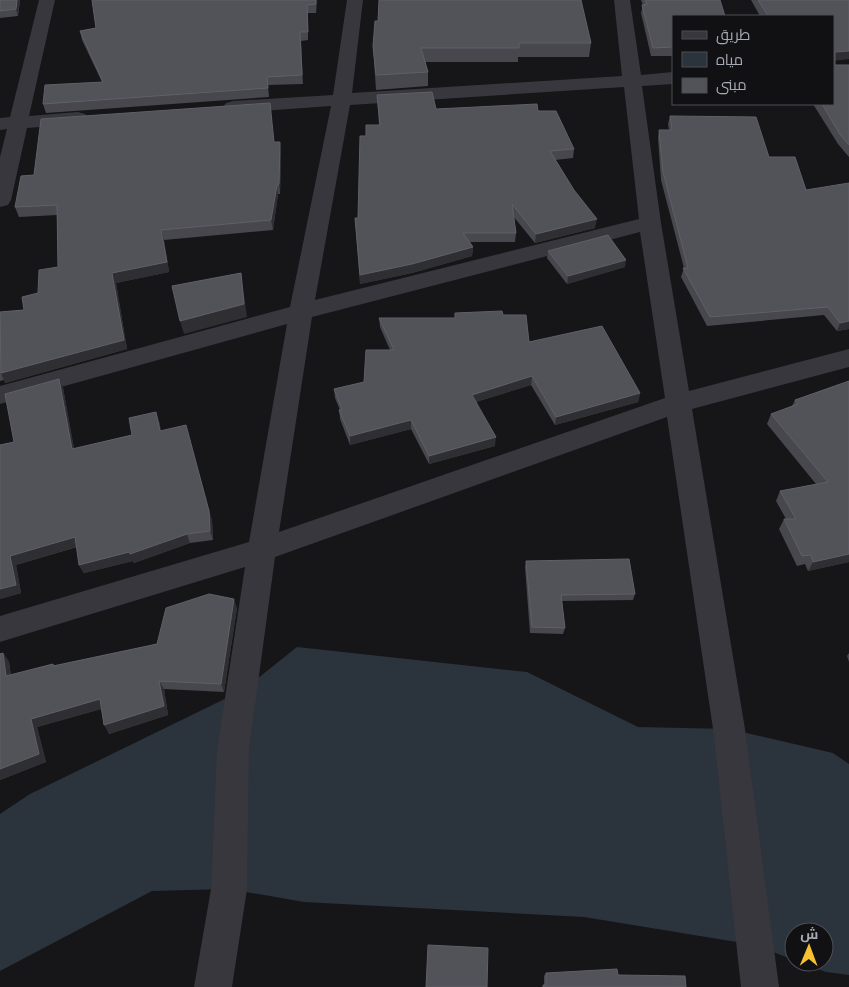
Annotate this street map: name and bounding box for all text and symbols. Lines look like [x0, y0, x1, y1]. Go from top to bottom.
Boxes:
legend [672, 15, 834, 105]
text: طريق [716, 25, 750, 45]
text: مياه [716, 50, 743, 68]
text: مبنى [716, 75, 747, 95]
north arrow [784, 922, 834, 972]
text: ش [800, 925, 818, 943]

